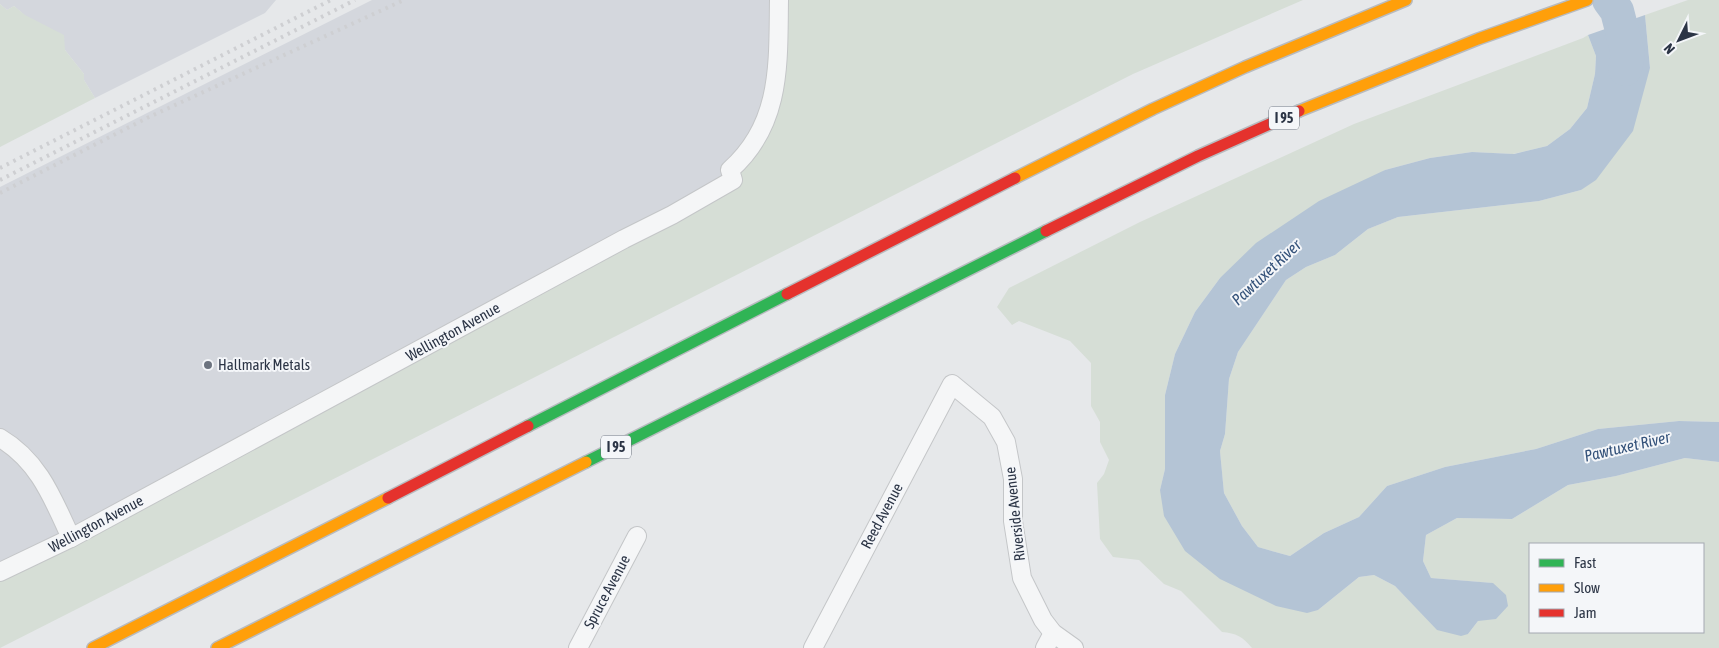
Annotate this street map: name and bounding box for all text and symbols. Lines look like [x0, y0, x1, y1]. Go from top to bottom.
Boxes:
north arrow [1654, 15, 1704, 65]
text: N [1661, 40, 1678, 57]
road number: I 95 [1269, 106, 1299, 130]
water label: Pawtuxet River [1228, 235, 1305, 308]
street label: Wellington Avenue [403, 299, 503, 364]
place label: Hallmark Metals [218, 356, 310, 373]
marker: Hallmark Metals [202, 359, 214, 371]
water label: Pawtuxet River [1582, 427, 1673, 465]
road number: I 95 [601, 436, 631, 458]
street label: Riverside Avenue [1001, 466, 1028, 562]
street label: Reed Avenue [857, 480, 906, 551]
street label: Wellington Avenue [46, 491, 146, 556]
legend [1529, 543, 1704, 633]
street label: Spruce Avenue [580, 552, 633, 632]
text: Fast [1574, 554, 1596, 571]
text: Slow [1574, 579, 1600, 596]
text: Jam [1574, 604, 1597, 621]

